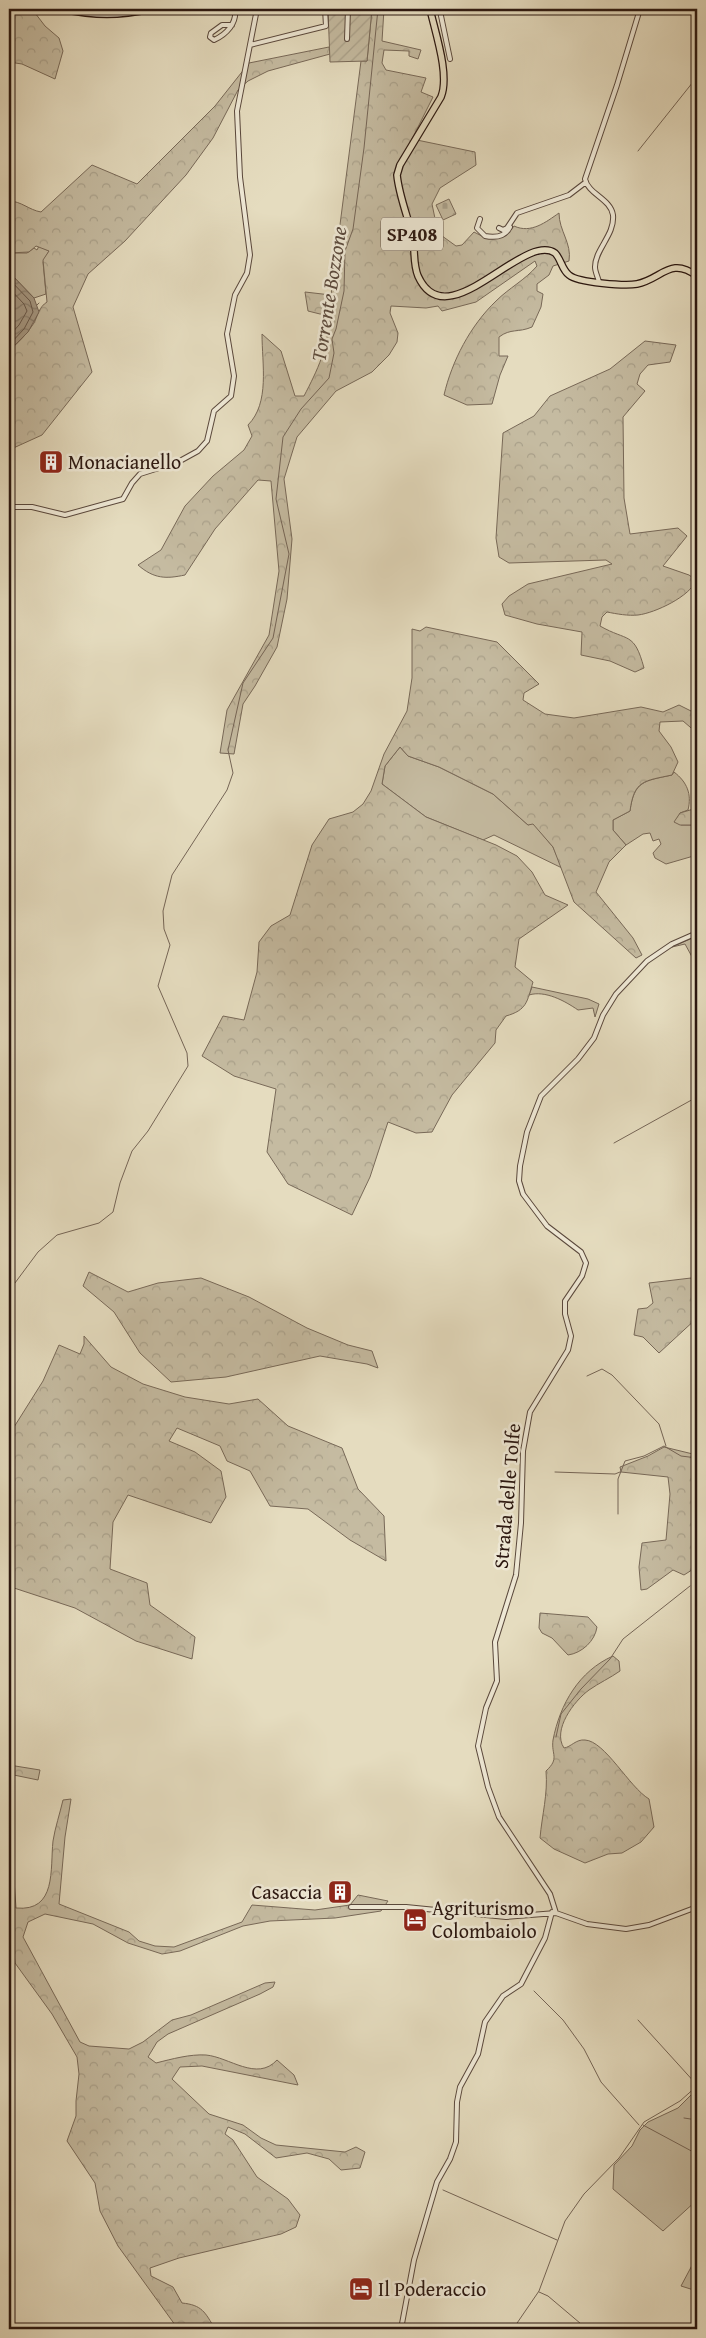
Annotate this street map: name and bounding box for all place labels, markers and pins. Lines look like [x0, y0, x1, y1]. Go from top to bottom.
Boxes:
place label: Monacianello [68, 447, 181, 476]
building icon: Monacianello [38, 449, 64, 475]
place label: Casaccia [251, 1877, 323, 1906]
building icon: Casaccia [327, 1879, 353, 1905]
place label: Agriturismo Colombaiolo [432, 1893, 537, 1945]
hotel icon: Agriturismo Colombaiolo [402, 1907, 428, 1933]
place label: Il Poderaccio [378, 2274, 486, 2303]
hotel icon: Il Poderaccio [348, 2276, 374, 2302]

